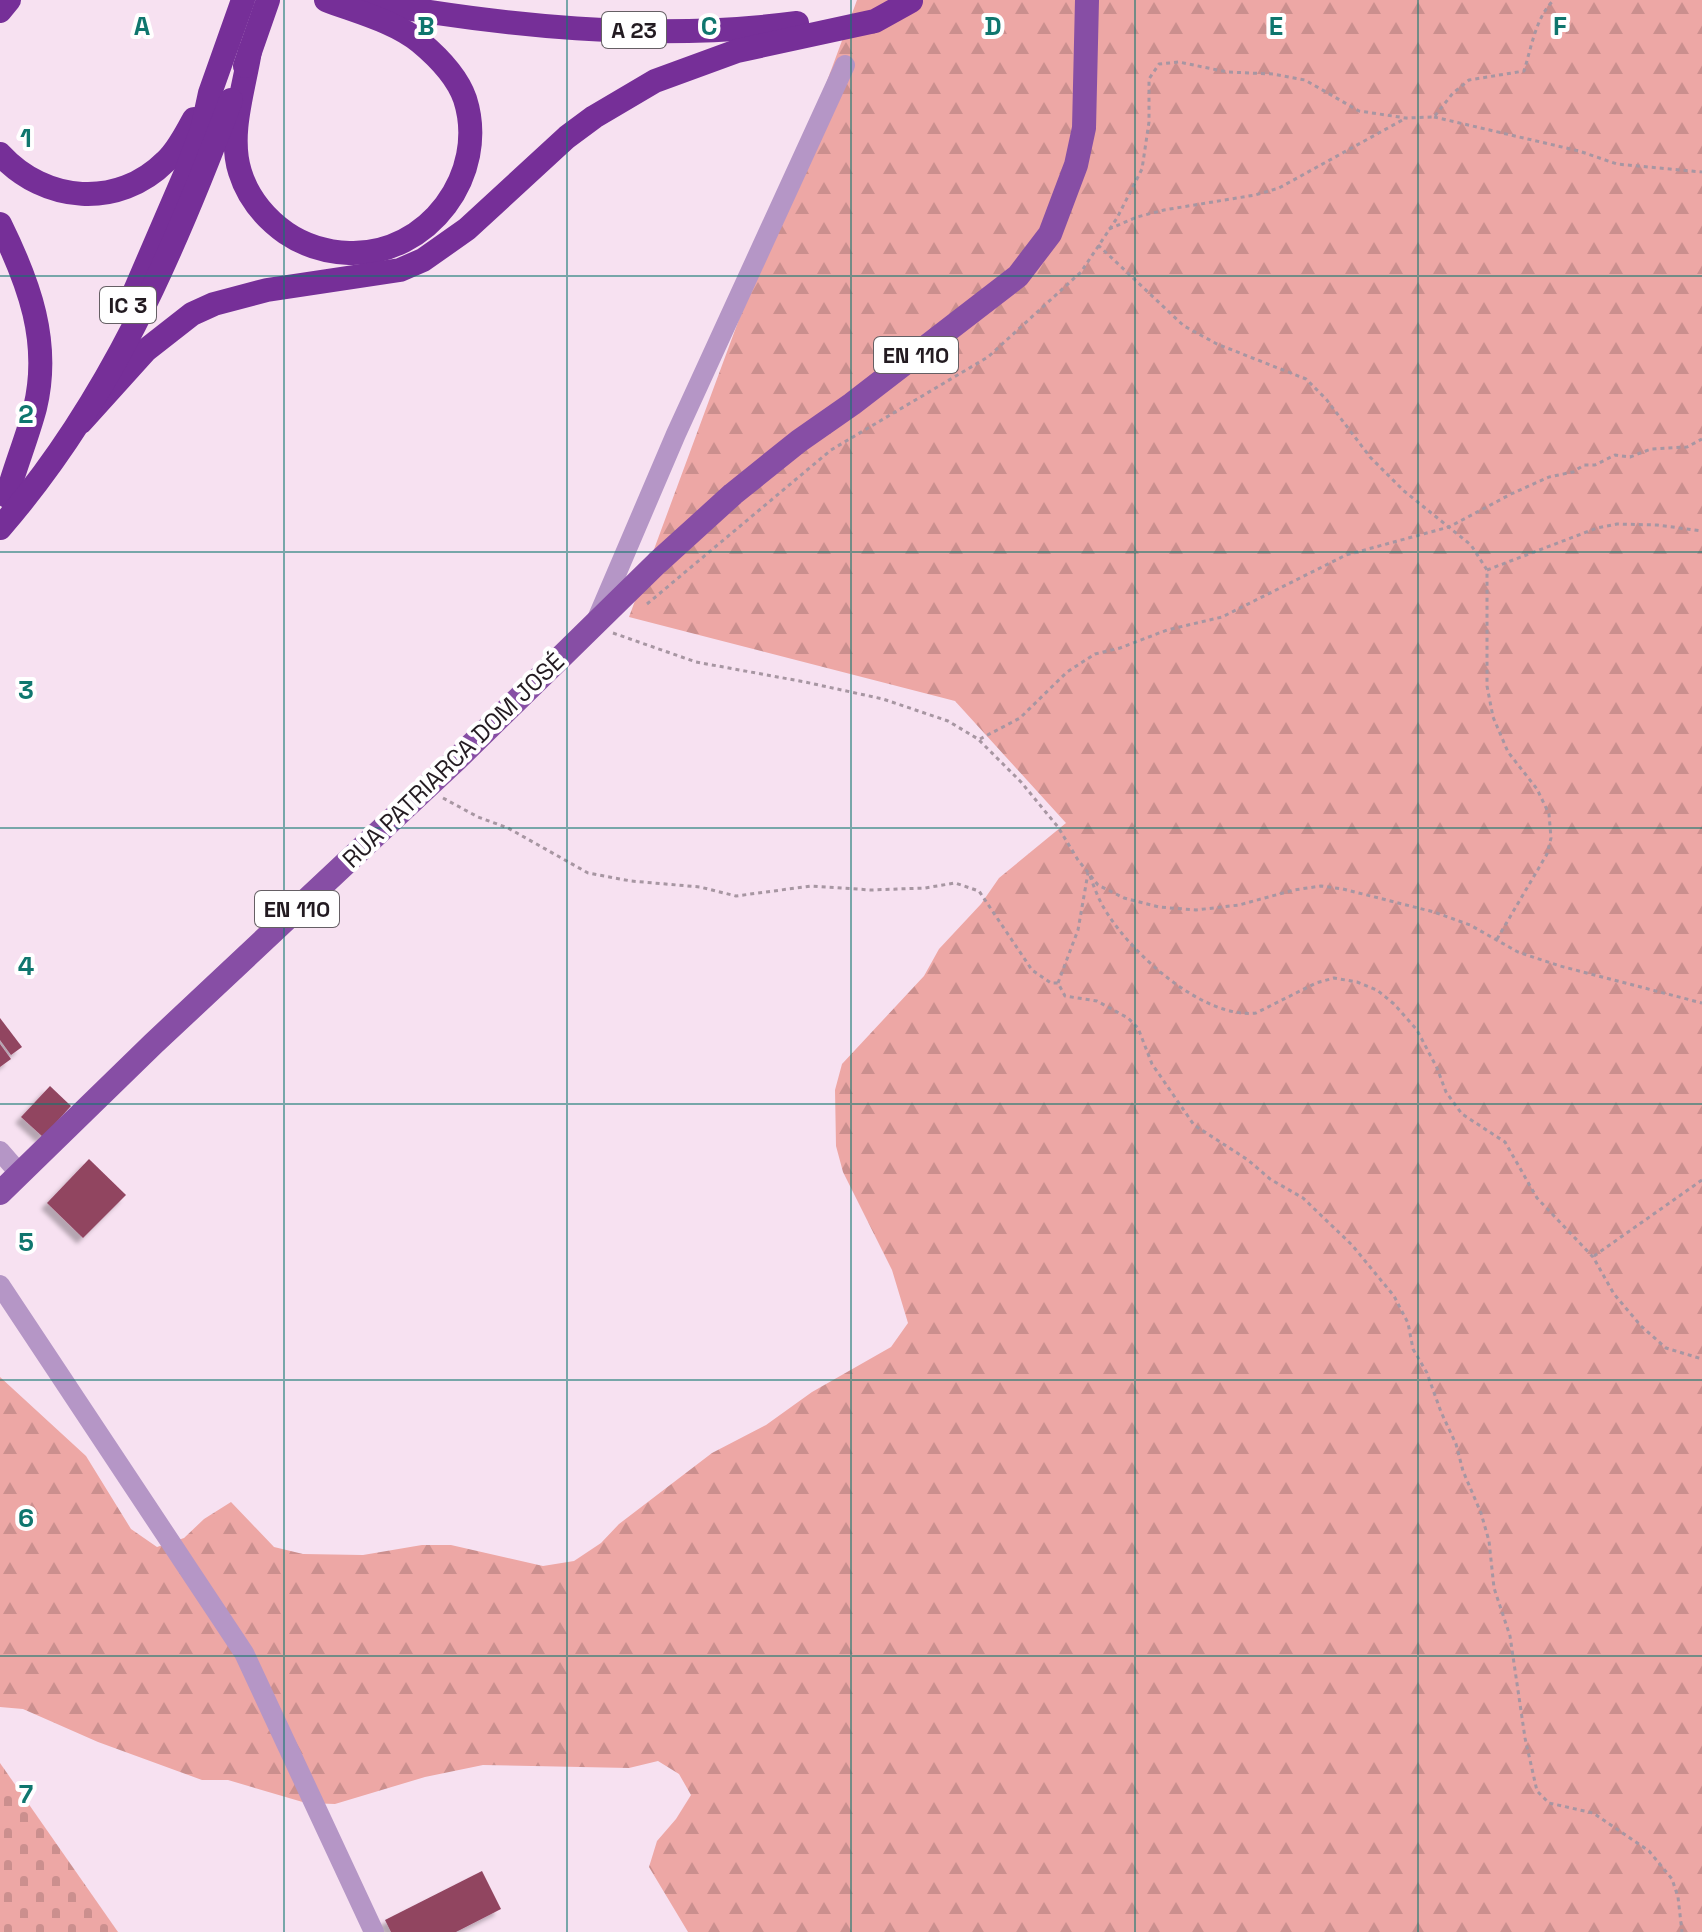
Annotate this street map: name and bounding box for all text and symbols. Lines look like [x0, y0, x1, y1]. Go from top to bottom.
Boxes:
text: A [134, 9, 151, 43]
text: B [417, 9, 435, 43]
text: C [701, 9, 717, 43]
text: D [984, 9, 1002, 43]
text: E [1269, 9, 1283, 43]
text: F [1553, 9, 1567, 43]
road number: A 23 [602, 12, 666, 48]
text: 1 [20, 121, 32, 155]
road number: IC 3 [100, 287, 156, 323]
road number: EN 110 [874, 337, 958, 373]
text: 2 [18, 397, 34, 431]
street label: RUA PATRIARCA DOM JOSÉ [335, 646, 571, 874]
text: 3 [18, 673, 34, 707]
road number: EN 110 [255, 891, 339, 927]
text: 4 [18, 949, 34, 983]
text: 5 [18, 1225, 34, 1259]
text: 6 [18, 1501, 34, 1535]
text: 7 [19, 1777, 33, 1811]

